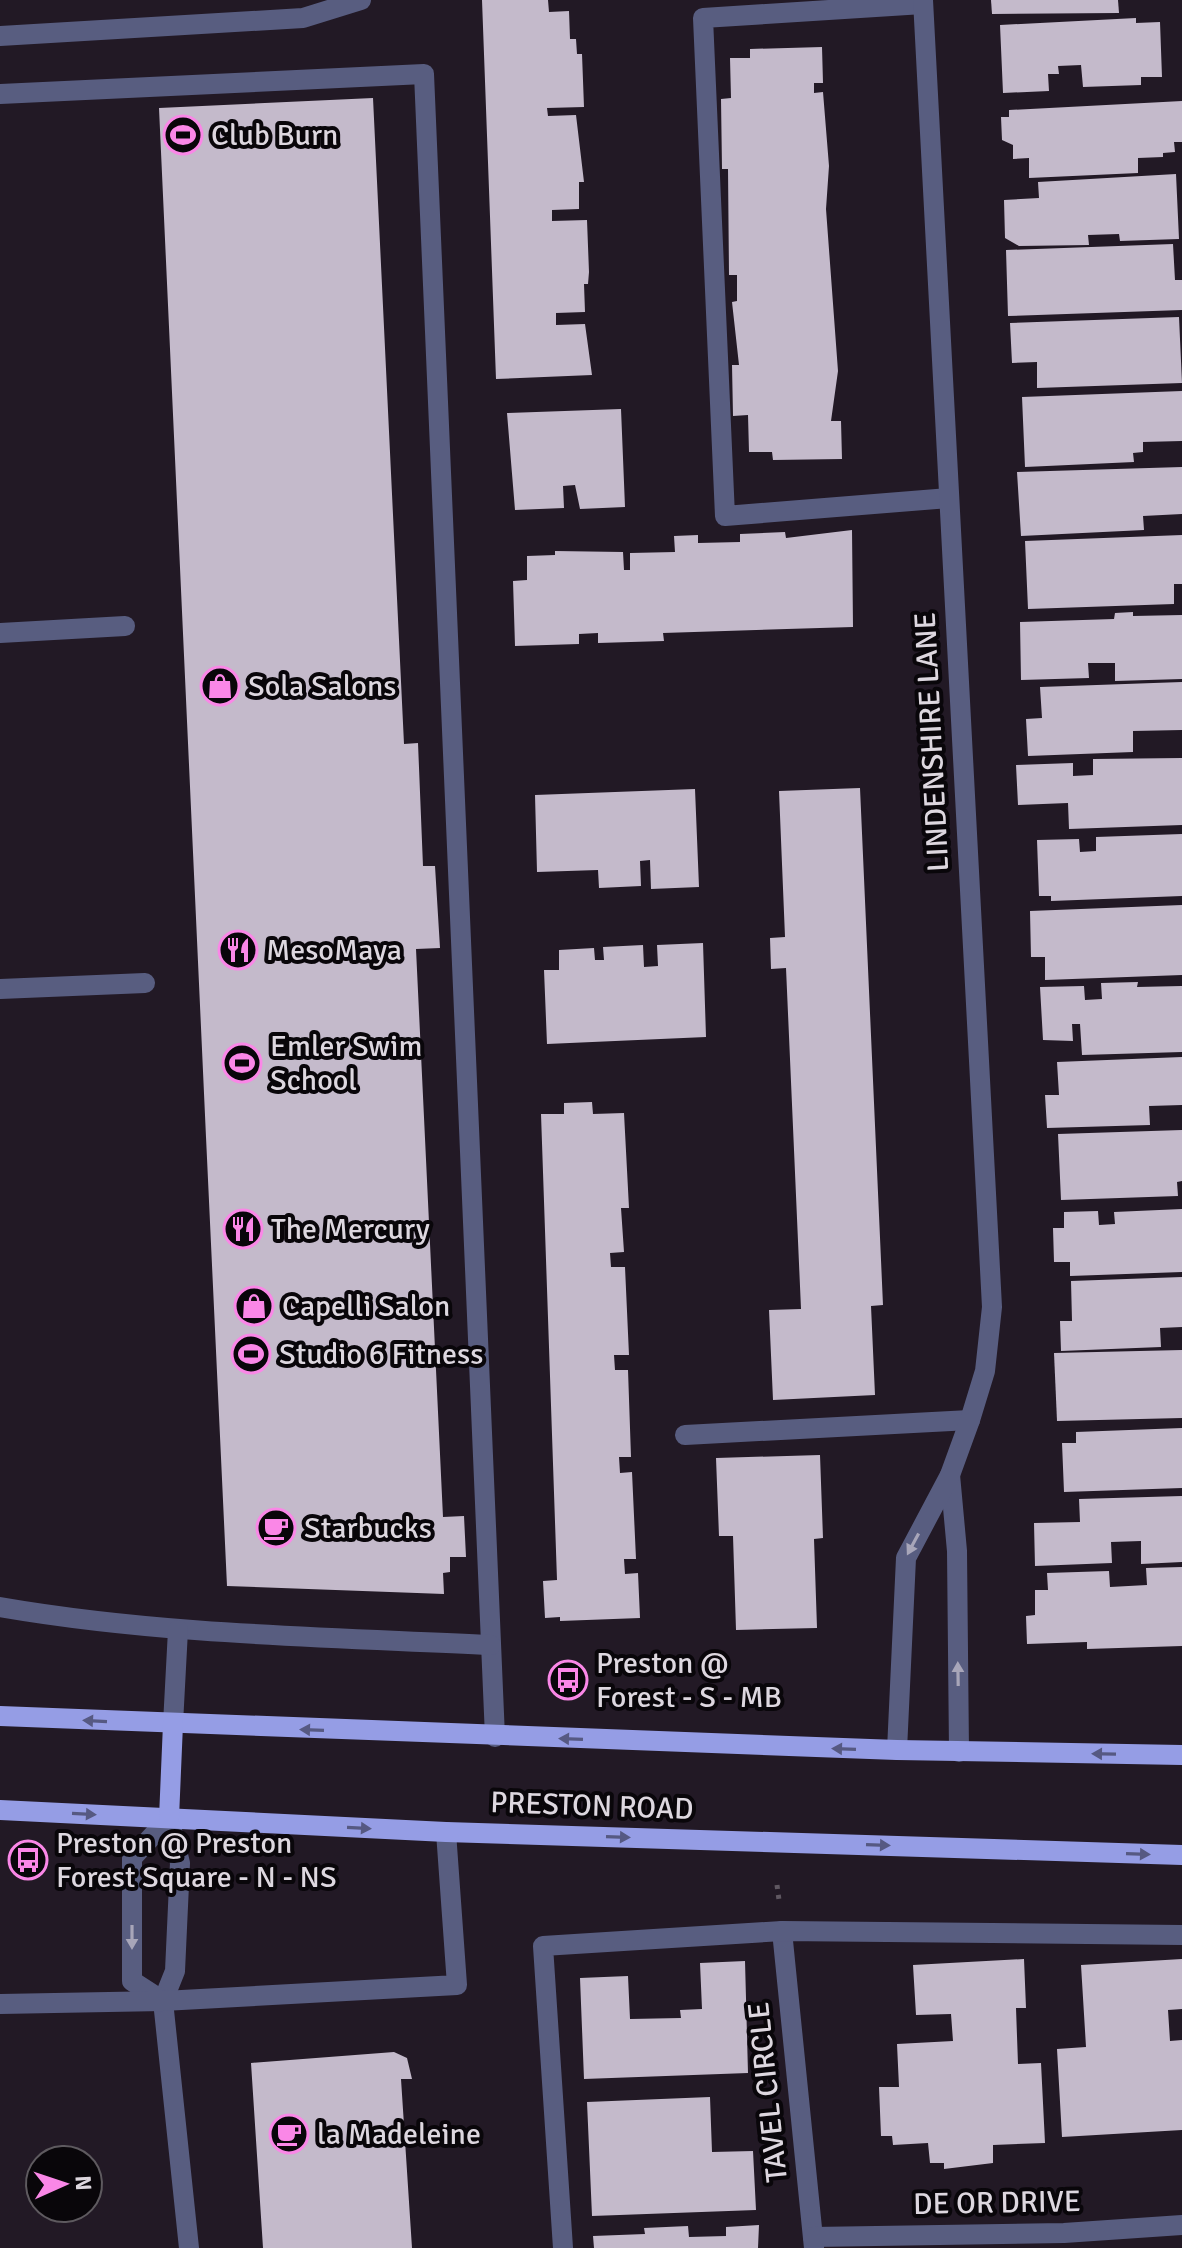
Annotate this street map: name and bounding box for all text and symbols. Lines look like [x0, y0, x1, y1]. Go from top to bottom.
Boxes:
sports icon: Club Burn [162, 114, 204, 156]
place label: Club Burn [211, 117, 338, 154]
street label: LINDENSHIRE LANE [907, 611, 957, 873]
shop icon: Sola Salons [199, 665, 241, 707]
place label: Sola Salons [248, 668, 396, 705]
restaurant icon: MesoMaya [217, 929, 259, 971]
place label: MesoMaya [266, 932, 402, 969]
place label: Emler Swim School [270, 1028, 422, 1099]
sports icon: Emler Swim School [221, 1042, 263, 1084]
restaurant icon: The Mercury [222, 1208, 264, 1250]
place label: The Mercury [271, 1211, 430, 1248]
shop icon: Capelli Salon [233, 1285, 275, 1327]
place label: Capelli Salon [282, 1288, 450, 1325]
sports icon: Studio 6 Fitness [230, 1333, 272, 1375]
place label: Studio 6 Fitness [279, 1336, 483, 1373]
cafe icon: Starbucks [255, 1507, 297, 1549]
place label: Starbucks [304, 1510, 432, 1547]
one-way arrow [907, 1533, 921, 1555]
place label: Preston @ Forest - S - MB [596, 1645, 782, 1716]
bus stop icon: Preston @ Forest - S - MB [547, 1659, 589, 1701]
one-way arrow [952, 1661, 965, 1686]
one-way arrow [82, 1714, 107, 1727]
one-way arrow [299, 1723, 324, 1736]
one-way arrow [558, 1733, 583, 1746]
one-way arrow [831, 1742, 856, 1755]
one-way arrow [1091, 1748, 1116, 1760]
street label: PRESTON ROAD [490, 1784, 694, 1828]
one-way arrow [72, 1808, 97, 1821]
one-way arrow [347, 1821, 372, 1834]
place label: Preston @ Preston Forest Square - N - NS [56, 1825, 337, 1896]
one-way arrow [606, 1831, 632, 1844]
bus stop icon: Preston @ Preston Forest Square - N - NS [7, 1839, 49, 1881]
one-way arrow [866, 1839, 891, 1852]
one-way arrow [1126, 1847, 1151, 1860]
one-way arrow [126, 1925, 138, 1950]
street label: TAVEL CIRCLE [740, 2000, 796, 2184]
cafe icon: la Madeleine [268, 2113, 310, 2155]
place label: la Madeleine [317, 2116, 481, 2153]
north arrow [24, 2144, 104, 2224]
text: N [70, 2175, 97, 2191]
street label: DE OR DRIVE [913, 2183, 1081, 2223]

